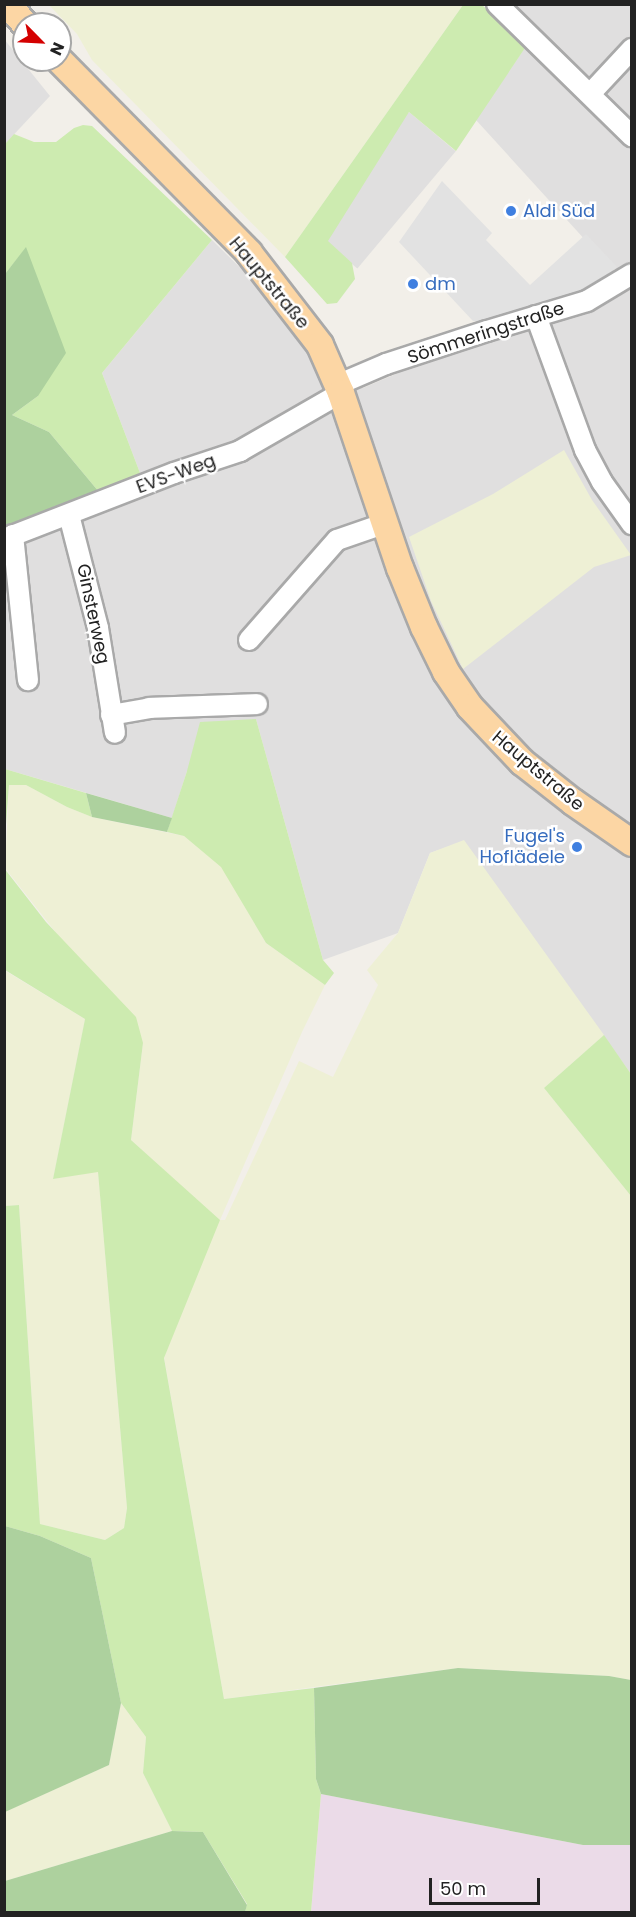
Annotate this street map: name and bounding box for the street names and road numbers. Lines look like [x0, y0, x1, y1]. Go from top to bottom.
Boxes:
street label: Hauptstraße [224, 233, 314, 333]
street label: Sömmeringstraße [405, 297, 567, 369]
street label: EVS-Weg [133, 450, 219, 498]
street label: Ginsterweg [72, 562, 114, 666]
street label: Hauptstraße [488, 726, 588, 816]

